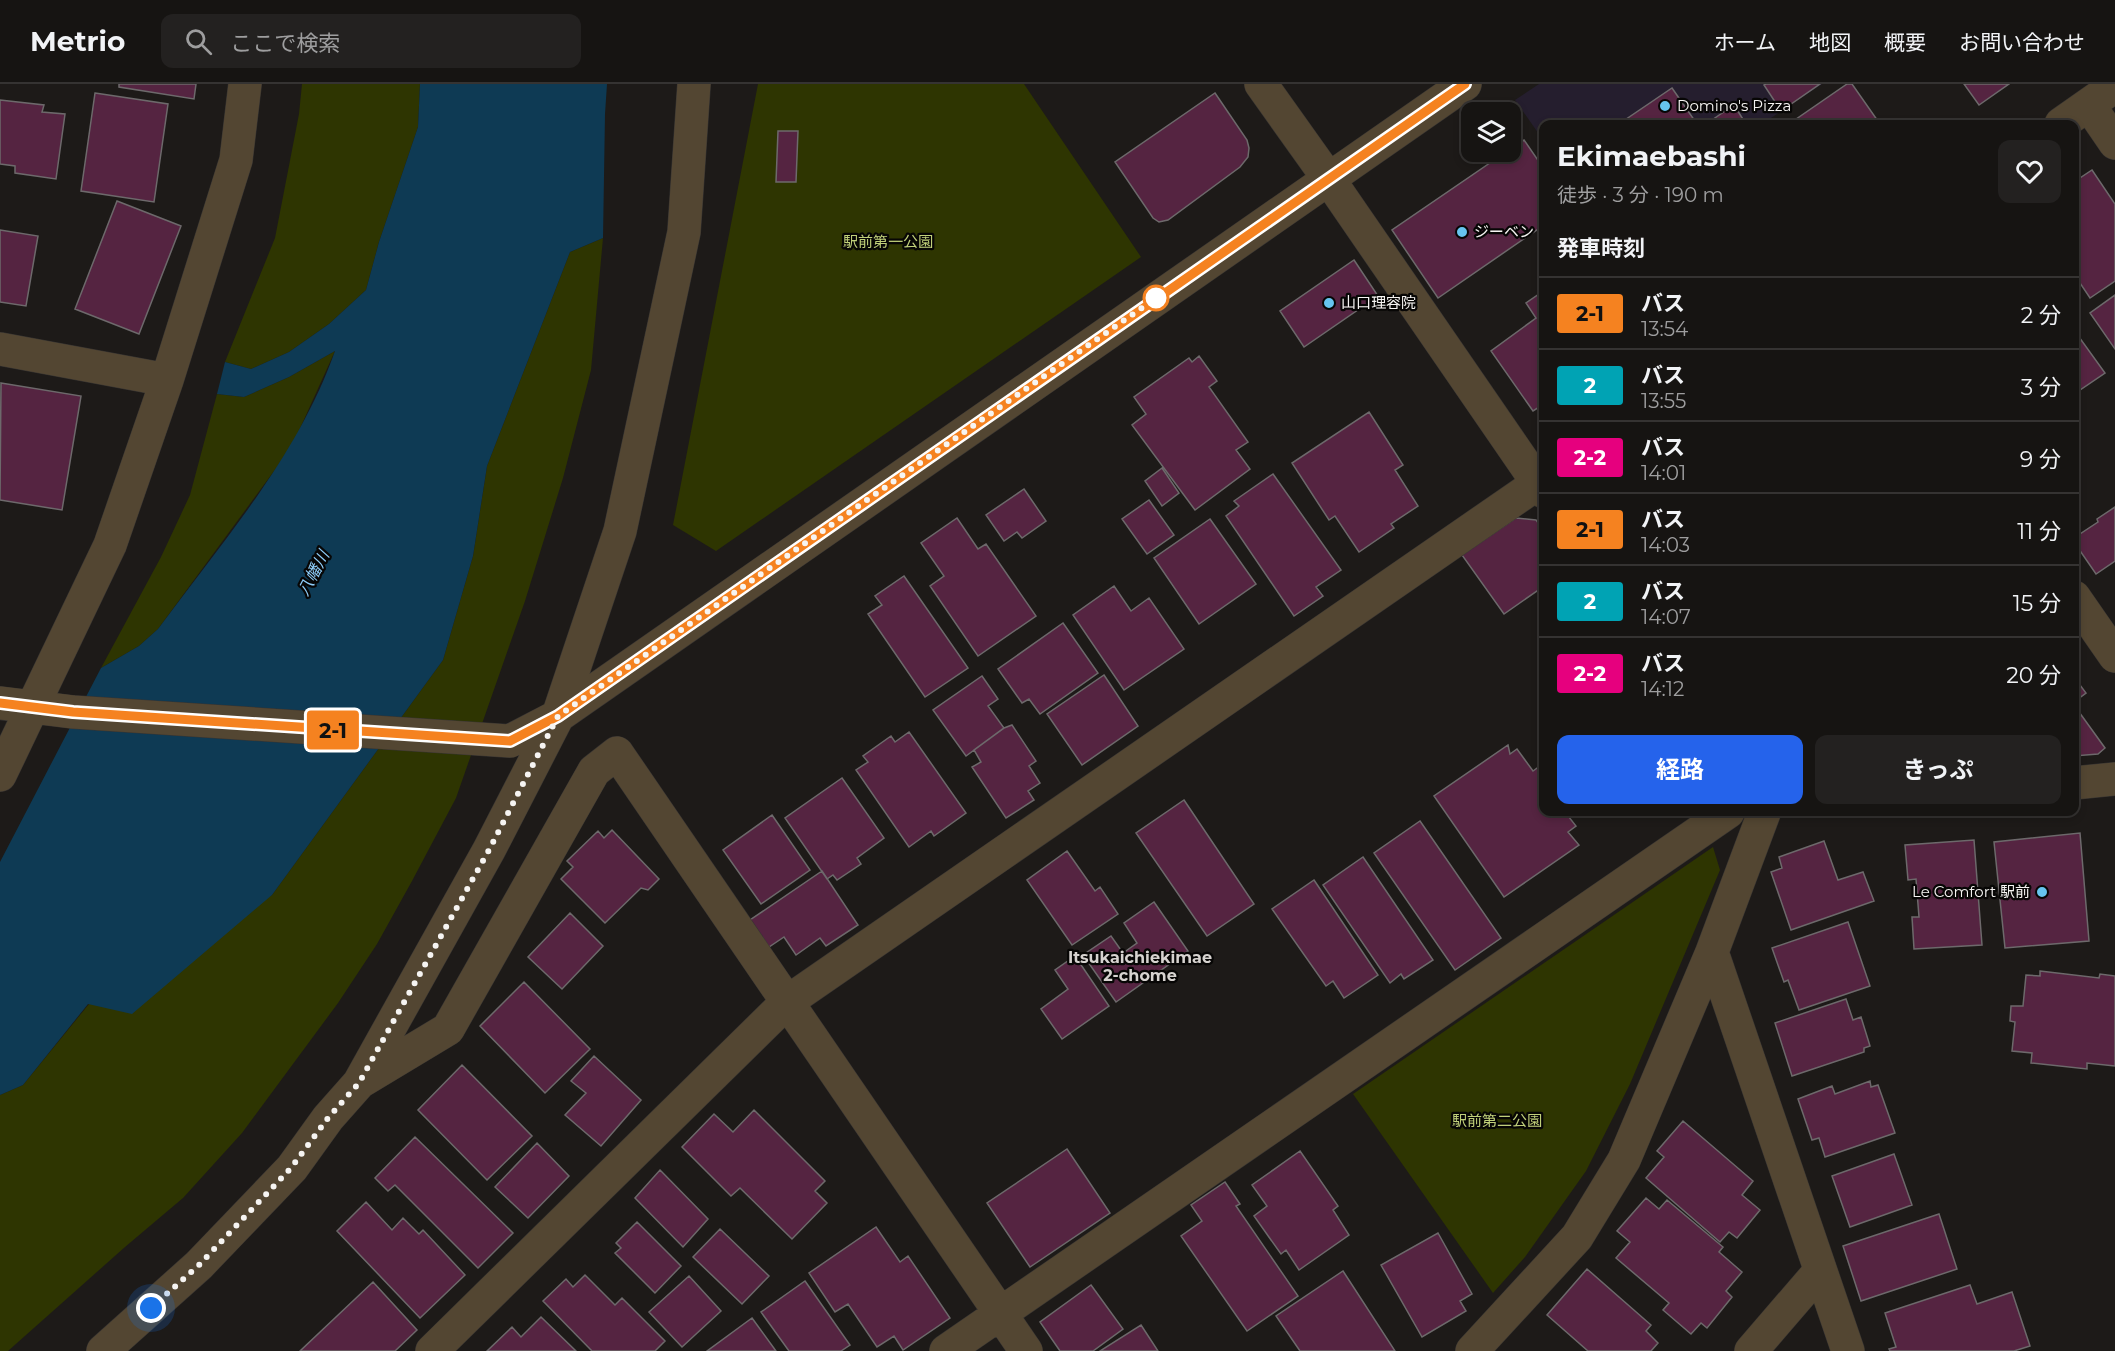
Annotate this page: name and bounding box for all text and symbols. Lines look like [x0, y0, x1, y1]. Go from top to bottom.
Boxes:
search box [161, 14, 581, 68]
text: Metrio [30, 24, 125, 58]
icon: search [182, 25, 215, 58]
text: ここで検索 [230, 30, 340, 57]
text: ホーム [1714, 30, 1776, 55]
text: 地図 [1809, 30, 1851, 55]
text: 概要 [1884, 30, 1926, 55]
text: お問い合わせ [1959, 30, 2085, 55]
place label: Domino's Pizza [1677, 96, 1791, 115]
marker: Domino's Pizza [1658, 99, 1672, 113]
map controls [1461, 102, 1521, 162]
button: layers [1461, 102, 1521, 162]
text: Ekimaebashi [1557, 139, 1746, 173]
button: heart [1998, 140, 2061, 203]
text: 徒歩 · 3 分 · 190 m [1557, 183, 1724, 207]
place label: ジーベン [1474, 222, 1534, 241]
marker: ジーベン [1455, 225, 1469, 239]
park label: 駅前第一公園 [843, 232, 933, 251]
text: 発車時刻 [1557, 235, 1645, 262]
unlabelled marker [1143, 285, 1169, 311]
text: バス [1641, 290, 1685, 317]
place label: 山口理容院 [1341, 293, 1416, 312]
marker: 山口理容院 [1322, 296, 1336, 310]
text: 2-1 [1576, 301, 1604, 326]
text: 2 分 [2021, 302, 2061, 329]
text: 13:54 [1641, 317, 1688, 341]
text: バス [1641, 362, 1685, 389]
text: 2 [1584, 373, 1596, 398]
text: 3 分 [2021, 374, 2061, 401]
text: 13:55 [1641, 389, 1686, 413]
text: バス [1641, 434, 1685, 461]
text: 2-2 [1574, 445, 1606, 470]
text: 9 分 [2020, 446, 2061, 473]
text: 14:01 [1641, 461, 1686, 485]
text: バス [1641, 506, 1685, 533]
text: 2-1 [1576, 517, 1604, 542]
text: 11 分 [2017, 518, 2061, 545]
text: 14:03 [1641, 533, 1690, 557]
water label: 八幡川 [294, 546, 334, 599]
text: バス [1641, 578, 1685, 605]
text: 2 [1584, 589, 1596, 614]
text: 15 分 [2013, 590, 2061, 617]
text: 14:07 [1641, 605, 1691, 629]
text: バス [1641, 650, 1685, 677]
text: 2-2 [1574, 661, 1606, 686]
text: 20 分 [2006, 662, 2061, 689]
text: 14:12 [1641, 677, 1684, 701]
line badge: 2-1 [298, 710, 368, 750]
text: 2-1 [319, 718, 347, 743]
button: 経路 [1557, 735, 1803, 804]
button: きっぷ [1815, 735, 2061, 804]
place label: Le Comfort 駅前 [1912, 882, 2030, 901]
marker: Le Comfort 駅前 [2035, 885, 2049, 899]
district label: Itsukaichiekimae 2-chome [1068, 948, 1212, 985]
park label: 駅前第二公園 [1452, 1111, 1542, 1130]
your location [136, 1293, 166, 1323]

